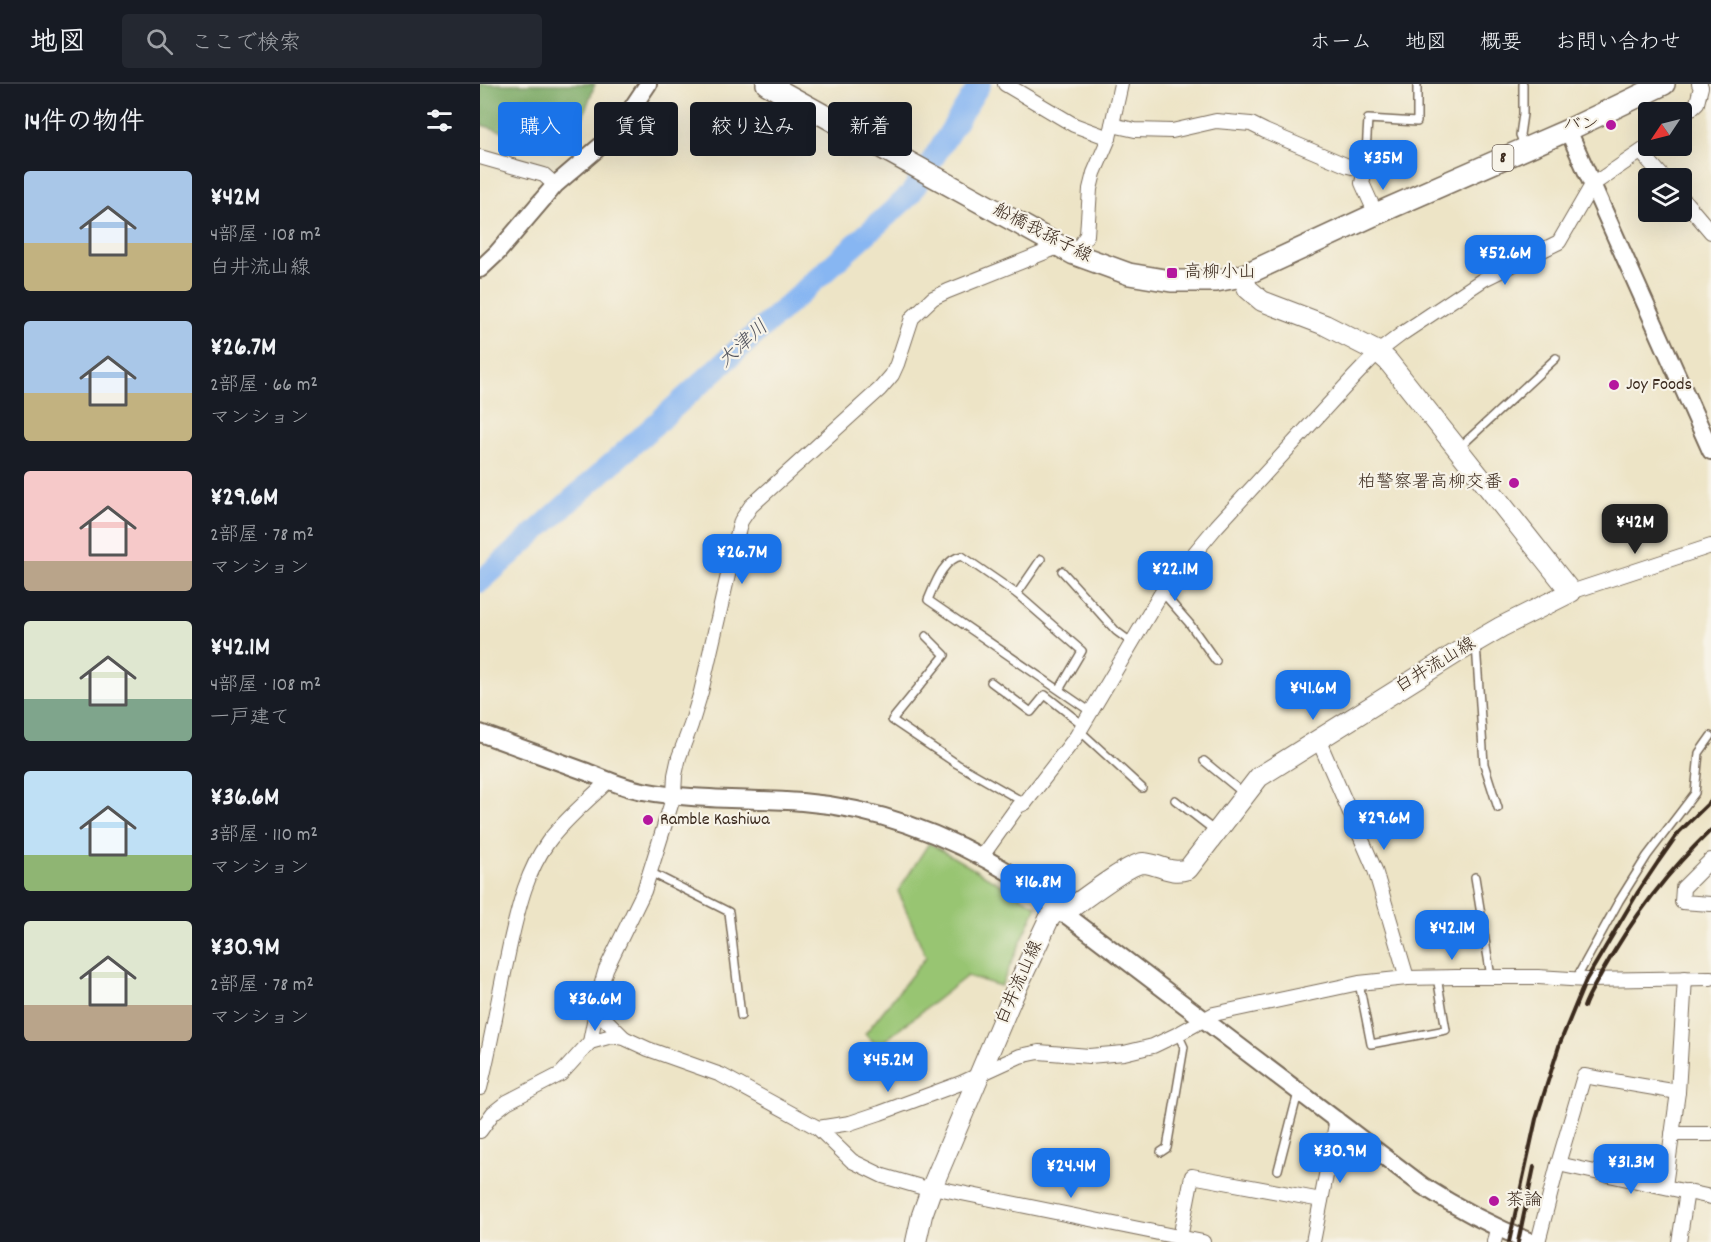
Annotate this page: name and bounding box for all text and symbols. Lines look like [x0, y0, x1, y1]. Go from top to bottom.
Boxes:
search box [122, 14, 542, 68]
text: 地図 [30, 25, 86, 65]
icon: search [143, 25, 176, 58]
text: ここで検索 [191, 29, 301, 60]
text: ホーム [1310, 29, 1372, 59]
text: 地図 [1405, 29, 1447, 59]
text: 概要 [1480, 29, 1522, 59]
text: お問い合わせ [1555, 29, 1681, 59]
chip: 購入 [498, 102, 582, 156]
chip: 賃貸 [594, 102, 678, 156]
chip: 絞り込み [690, 102, 816, 156]
chip: 新着 [828, 102, 912, 156]
north arrow [1638, 102, 1692, 156]
map controls [1638, 102, 1692, 222]
icon: filters [423, 104, 456, 137]
text: 14件の物件 [24, 105, 144, 142]
place label: バン [1563, 113, 1599, 138]
marker: バン [1604, 118, 1618, 132]
pin: ¥35M [1347, 140, 1419, 191]
text: ¥35M [1363, 145, 1403, 173]
road number: 8 [1492, 145, 1514, 171]
button: layers [1638, 168, 1692, 222]
text: ¥42M [210, 180, 260, 217]
icon: home [72, 195, 144, 267]
street label: 船橋我孫子線 [988, 198, 1096, 270]
text: 4部屋 · 108 m² [210, 222, 321, 250]
pin: ¥52.6M [1456, 235, 1554, 286]
text: ¥52.6M [1479, 240, 1531, 268]
text: 白井流山線 [210, 255, 310, 283]
place label: 高柳小山 [1184, 261, 1256, 286]
marker: 高柳小山 [1165, 266, 1179, 280]
water label: 大津川 [712, 315, 776, 375]
text: ¥26.7M [210, 330, 276, 367]
icon: home [72, 345, 144, 417]
text: 2部屋 · 66 m² [210, 372, 318, 400]
place label: Joy Foods [1626, 373, 1692, 398]
marker: Joy Foods [1607, 378, 1621, 392]
text: マンション [210, 405, 309, 433]
place label: 柏警察署高柳交番 [1358, 471, 1502, 496]
marker: 柏警察署高柳交番 [1507, 476, 1521, 490]
text: ¥29.6M [210, 480, 278, 517]
icon: home [72, 495, 144, 567]
pin: ¥42M [1599, 504, 1671, 555]
text: ¥42M [1616, 509, 1654, 537]
text: 2部屋 · 78 m² [210, 522, 314, 550]
pin: ¥26.7M [693, 534, 791, 585]
text: ¥26.7M [717, 539, 767, 567]
pin: ¥22.1M [1126, 551, 1224, 602]
text: マンション [210, 555, 309, 583]
text: ¥22.1M [1152, 556, 1198, 584]
text: ¥42.1M [210, 630, 270, 667]
street label: 白井流山線 [1391, 632, 1481, 700]
icon: home [72, 645, 144, 717]
pin: ¥41.6M [1264, 670, 1362, 721]
text: 4部屋 · 108 m² [210, 672, 321, 700]
text: ¥41.6M [1289, 675, 1337, 703]
text: 一戸建て [210, 705, 290, 733]
text: ¥36.6M [210, 780, 279, 817]
icon: home [72, 795, 144, 867]
pin: ¥29.6M [1335, 800, 1433, 851]
text: ¥29.6M [1358, 805, 1410, 833]
place label: Ramble Kashiwa [660, 808, 770, 833]
marker: Ramble Kashiwa [641, 813, 655, 827]
text: 3部屋 · 110 m² [210, 822, 318, 850]
text: マンション [210, 855, 309, 883]
pin: ¥16.8M [989, 864, 1087, 915]
text: ¥16.8M [1015, 869, 1061, 897]
pin: ¥42.1M [1403, 910, 1501, 961]
text: ¥42.1M [1429, 915, 1475, 943]
text: ¥30.9M [210, 930, 280, 967]
street label: 白井流山線 [990, 937, 1050, 1029]
icon: home [72, 945, 144, 1017]
text: 2部屋 · 78 m² [210, 972, 314, 1000]
pin: ¥36.6M [546, 981, 644, 1032]
text: ¥36.6M [568, 986, 622, 1014]
text: マンション [210, 1005, 309, 1033]
pin: ¥45.2M [839, 1042, 937, 1093]
text: ¥45.2M [862, 1047, 914, 1075]
pin: ¥30.9M [1291, 1133, 1389, 1184]
text: ¥30.9M [1313, 1138, 1367, 1166]
pin: ¥31.3M [1582, 1144, 1680, 1195]
pin: ¥24.4M [1022, 1148, 1120, 1199]
text: ¥31.3M [1608, 1149, 1654, 1177]
text: ¥24.4M [1046, 1153, 1096, 1181]
place label: 茶論 [1506, 1189, 1542, 1214]
marker: 茶論 [1487, 1194, 1501, 1208]

